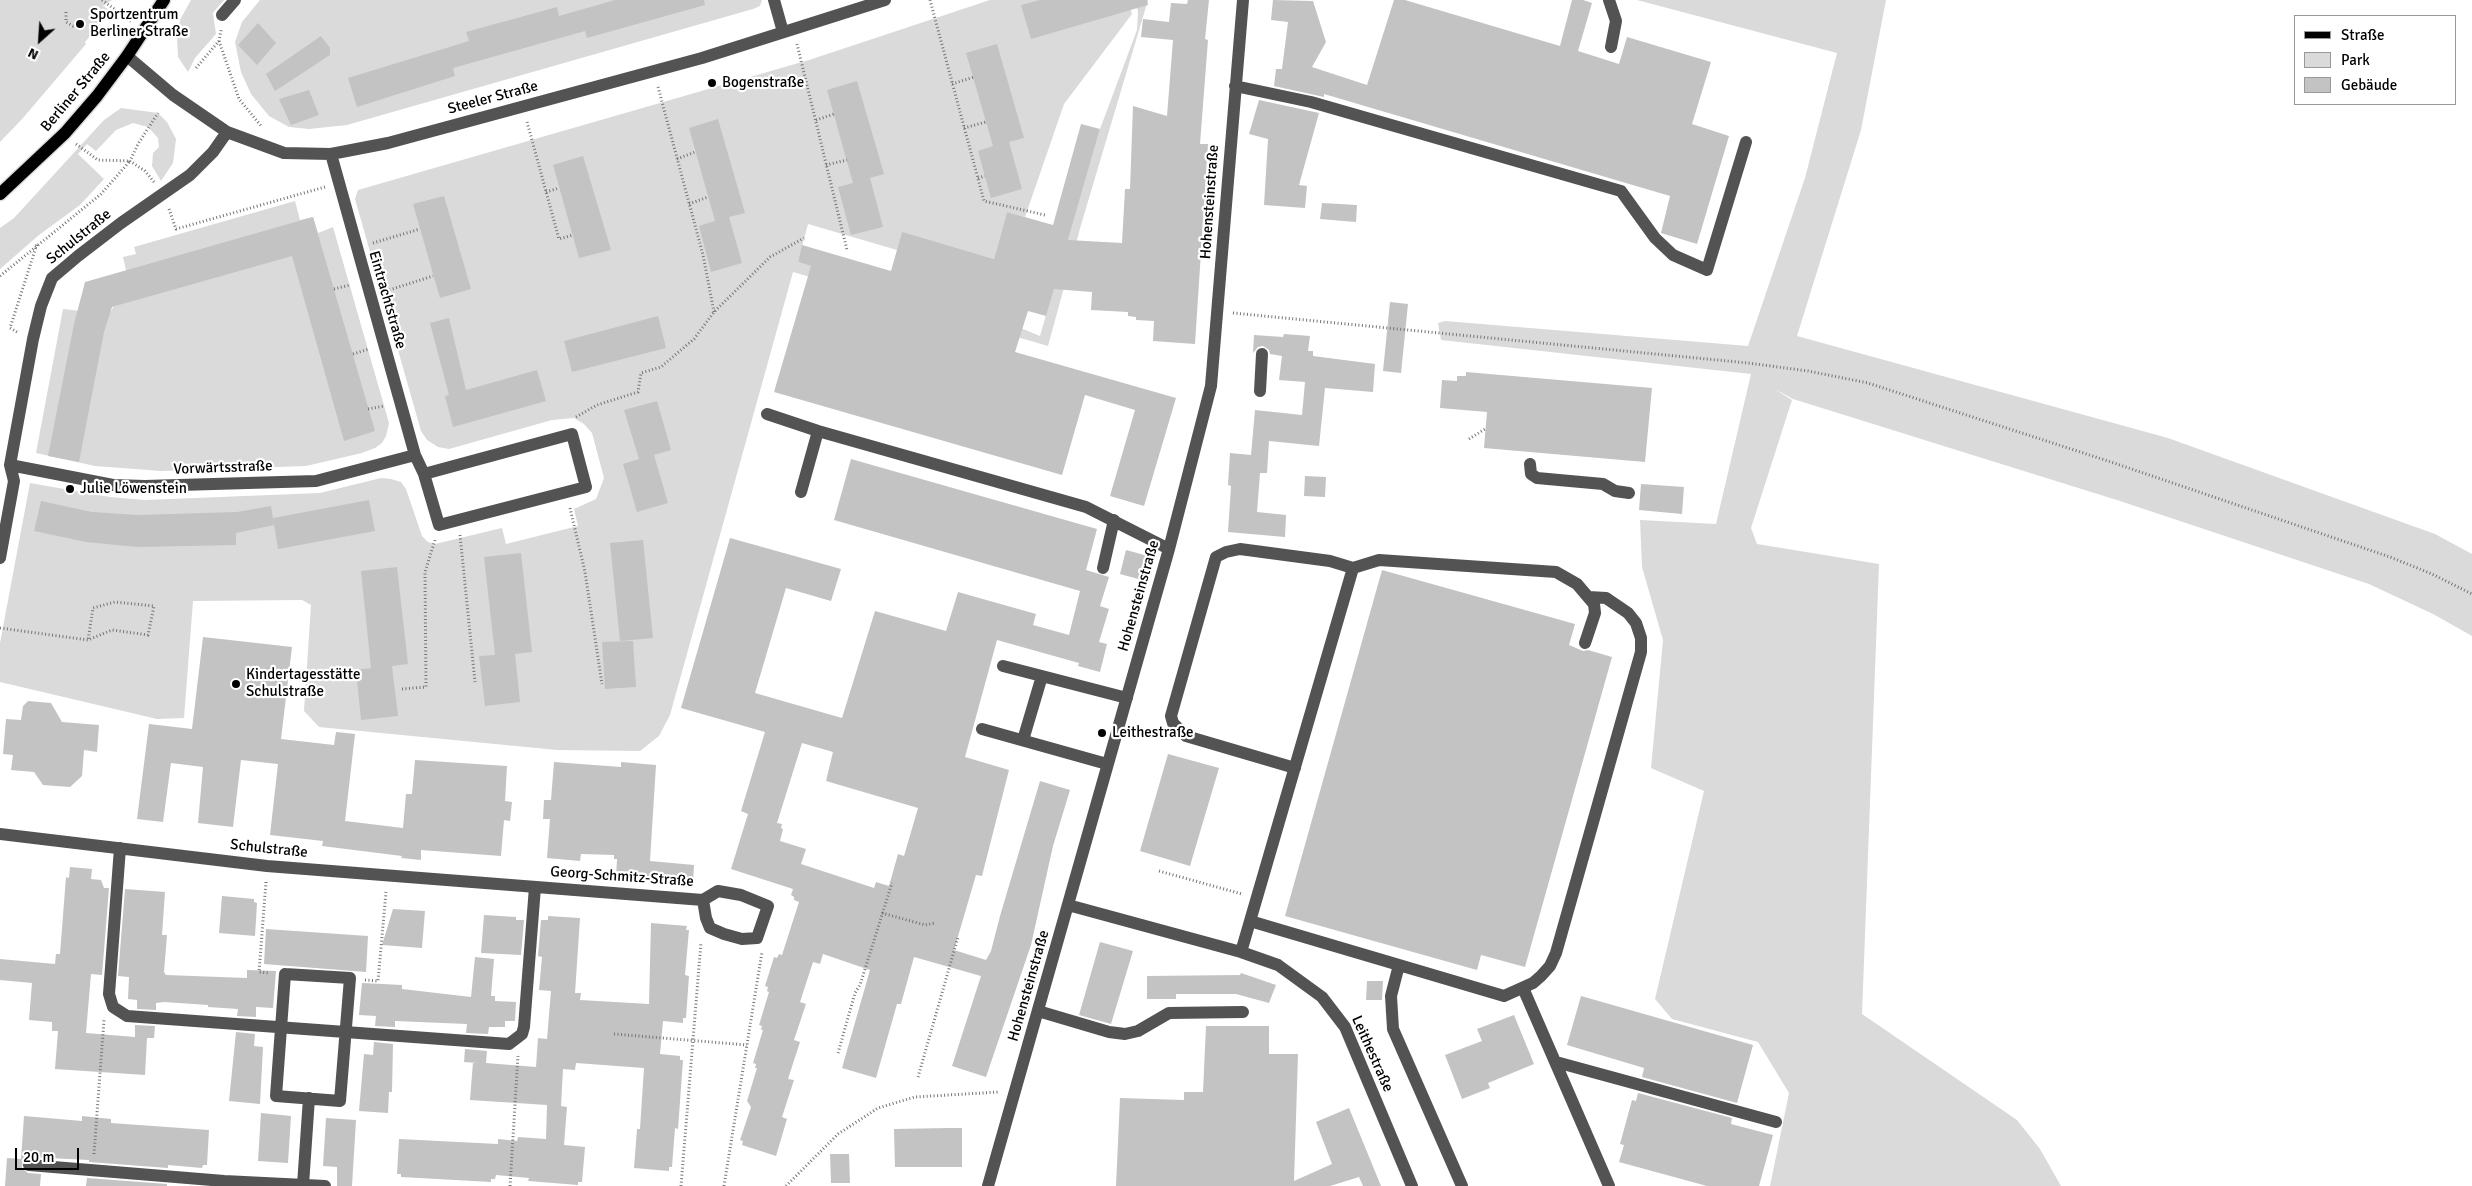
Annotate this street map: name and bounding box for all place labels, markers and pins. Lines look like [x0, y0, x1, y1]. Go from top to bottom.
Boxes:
place label: Sportzentrum Berliner Straße [90, 6, 189, 41]
marker: Sportzentrum Berliner Straße [74, 18, 86, 30]
place label: Bogenstraße [722, 74, 804, 92]
marker: Bogenstraße [706, 77, 718, 89]
place label: Julie Löwenstein [80, 480, 187, 498]
marker: Julie Löwenstein [64, 483, 76, 495]
place label: Kindertagesstätte Schulstraße [246, 666, 360, 701]
marker: Kindertagesstätte Schulstraße [230, 678, 242, 690]
place label: Leithestraße [1112, 724, 1194, 742]
marker: Leithestraße [1096, 727, 1108, 739]

